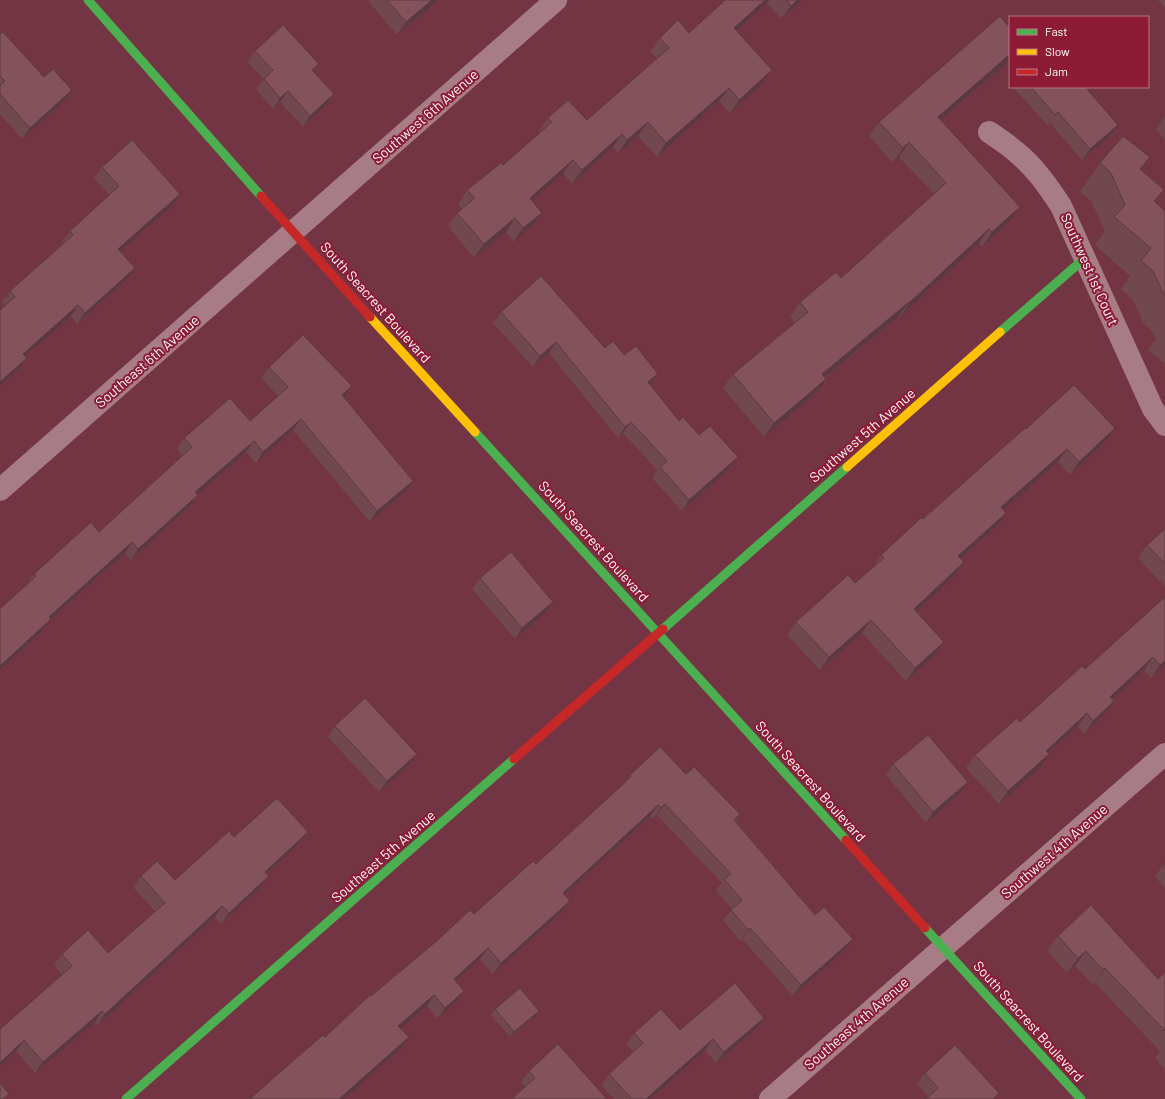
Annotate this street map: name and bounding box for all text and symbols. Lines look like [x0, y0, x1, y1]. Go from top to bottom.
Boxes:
legend [1009, 16, 1149, 88]
text: Fast [1045, 24, 1068, 38]
text: Slow [1045, 44, 1070, 58]
text: Jam [1045, 64, 1068, 78]
street label: Southwest 6th Avenue [369, 65, 481, 167]
street label: Southwest 1st Court [1058, 210, 1122, 328]
street label: South Seacrest Boulevard [317, 238, 435, 366]
street label: Southeast 6th Avenue [92, 311, 202, 411]
street label: Southwest 5th Avenue [806, 384, 918, 486]
street label: South Seacrest Boulevard [535, 477, 653, 605]
street label: South Seacrest Boulevard [752, 717, 870, 845]
street label: Southwest 4th Avenue [997, 800, 1111, 902]
street label: Southeast 5th Avenue [328, 806, 438, 906]
street label: South Seacrest Boulevard [970, 957, 1088, 1085]
street label: Southeast 4th Avenue [800, 973, 912, 1073]

